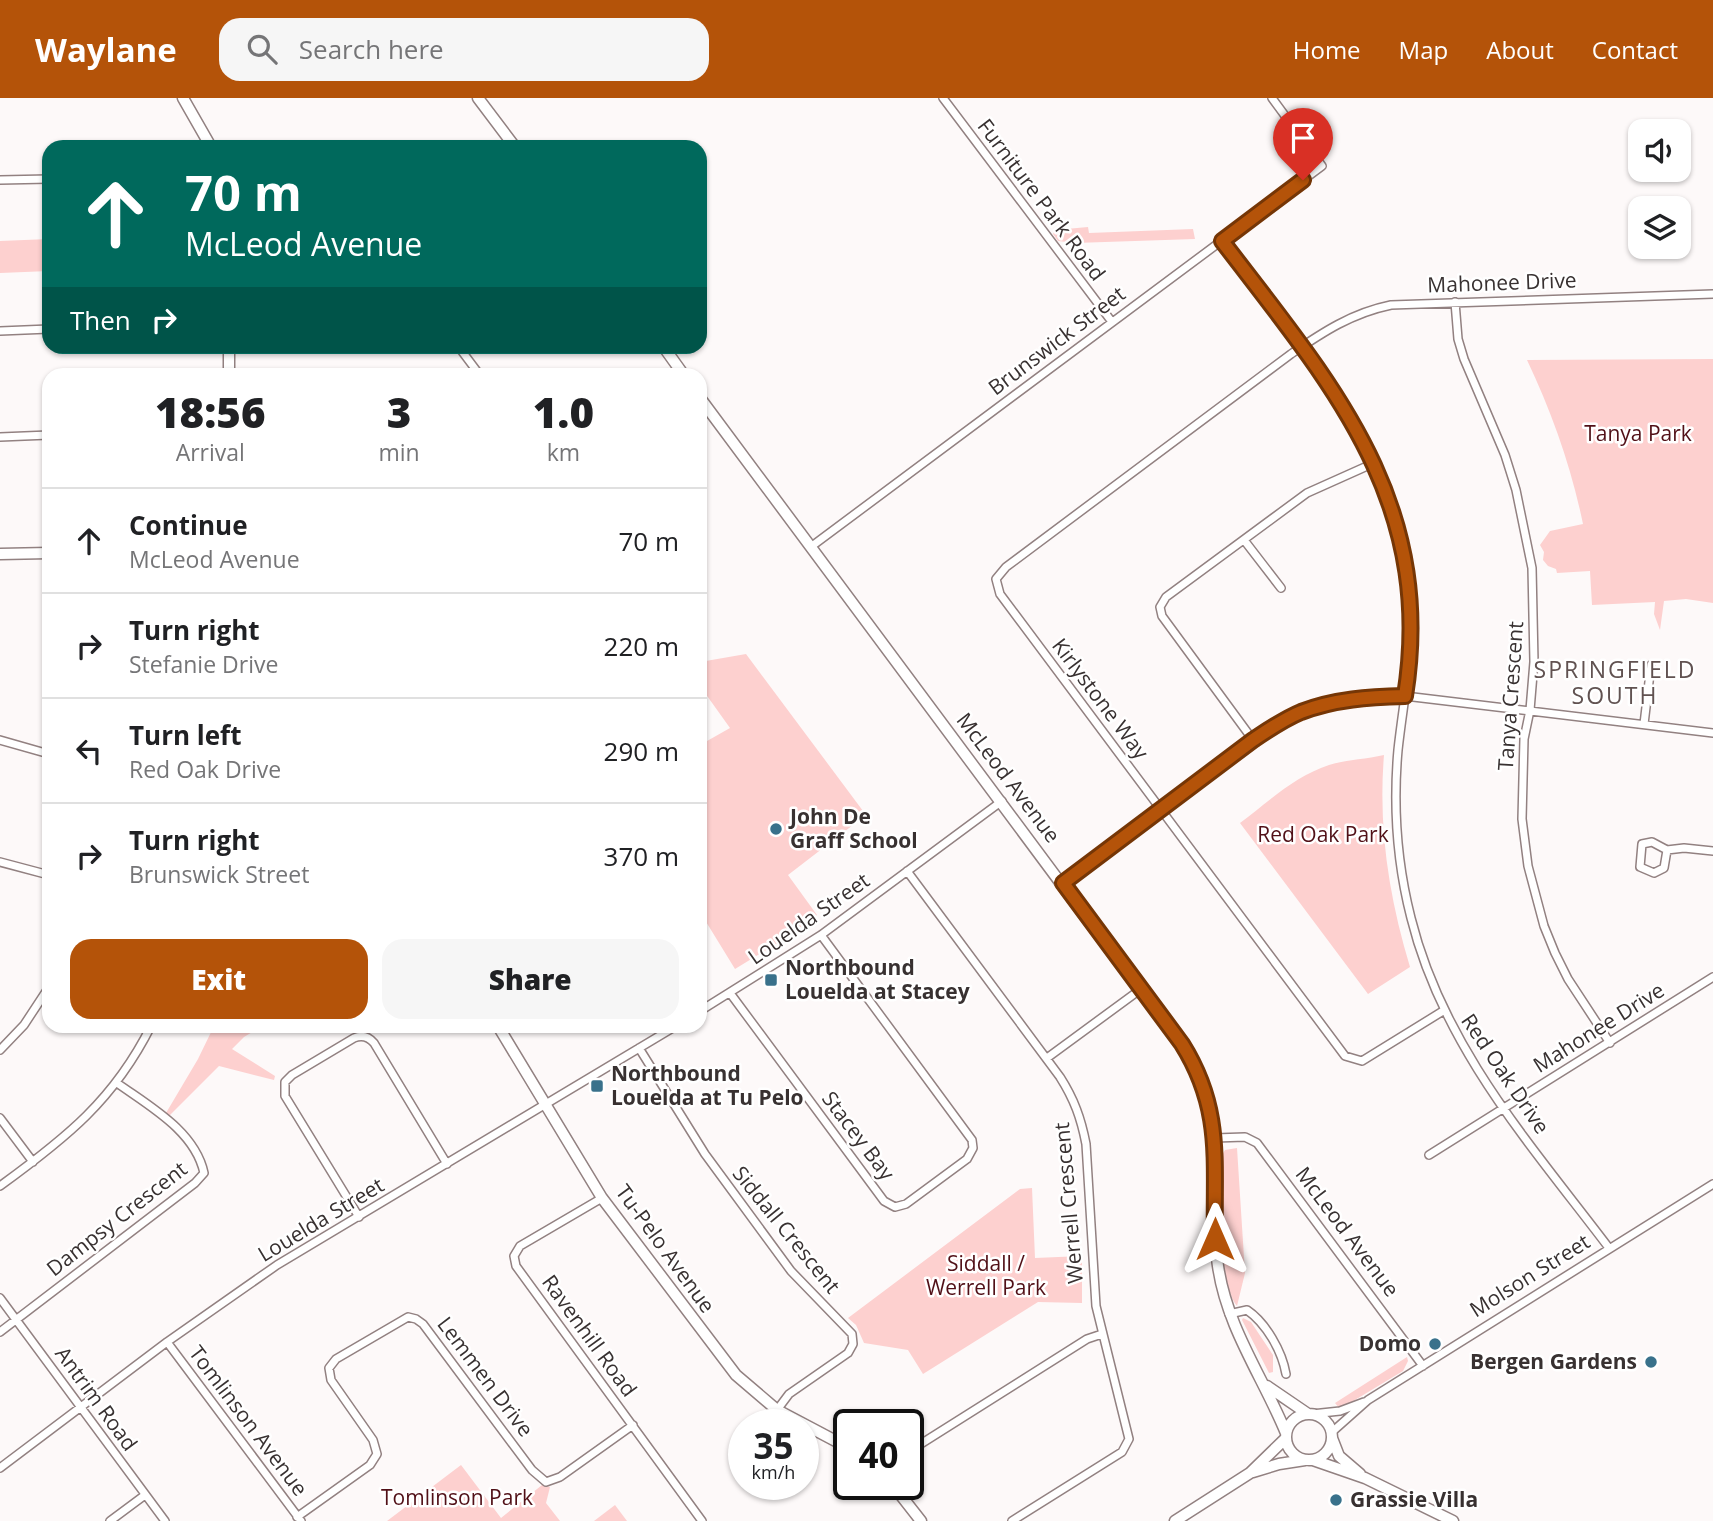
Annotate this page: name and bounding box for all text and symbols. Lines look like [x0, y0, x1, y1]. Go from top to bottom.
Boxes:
search box [219, 18, 709, 81]
text: Waylane [35, 27, 177, 72]
icon: search [243, 30, 281, 68]
text: Search here [299, 31, 444, 67]
text: Home [1293, 33, 1361, 66]
text: Map [1399, 33, 1448, 66]
text: About [1486, 33, 1554, 66]
text: Contact [1592, 33, 1678, 66]
pin [1273, 108, 1333, 180]
street label: Furniture Park Road [972, 113, 1112, 286]
icon: arrive [1284, 119, 1322, 157]
map controls [1628, 119, 1691, 259]
button: sound [1628, 119, 1691, 182]
text: 70 m [185, 159, 302, 225]
icon: ahead [70, 168, 161, 259]
button: layers [1628, 196, 1691, 259]
text: McLeod Avenue [185, 222, 422, 265]
street label: Mahonee Drive [1427, 265, 1577, 299]
street label: Brunswick Street [982, 279, 1131, 401]
icon: right [145, 301, 183, 339]
text: Then [70, 302, 131, 338]
text: 18:56 [155, 383, 266, 440]
text: 3 [387, 383, 411, 440]
text: 1.0 [533, 383, 594, 440]
park label: Tanya Park [1584, 419, 1692, 447]
text: Arrival [176, 436, 245, 468]
text: min [378, 436, 420, 468]
text: km [547, 436, 580, 468]
text: Continue [129, 507, 248, 543]
icon: ahead [70, 522, 108, 560]
text: 70 m [618, 523, 679, 559]
text: McLeod Avenue [129, 543, 300, 575]
text: Turn right [129, 612, 260, 648]
street label: Tanya Crescent [1491, 620, 1529, 772]
icon: right [70, 627, 108, 665]
text: 220 m [604, 628, 679, 664]
street label: Kirlystone Way [1046, 632, 1156, 765]
text: Stefanie Drive [129, 648, 278, 680]
district label: SPRINGFIELD SOUTH [1534, 653, 1696, 711]
street label: McLeod Avenue [951, 707, 1067, 848]
text: Turn left [129, 717, 241, 753]
icon: left [70, 732, 108, 770]
text: 290 m [604, 733, 679, 769]
text: Red Oak Drive [129, 753, 281, 785]
place label: John De Graff School [788, 802, 918, 854]
park label: Red Oak Park [1257, 820, 1389, 848]
marker: John De Graff School [768, 821, 784, 837]
text: Turn right [129, 822, 260, 858]
icon: right [70, 837, 108, 875]
text: 370 m [604, 838, 679, 874]
text: Brunswick Street [129, 858, 309, 890]
street label: Louelda Street [742, 866, 875, 970]
button: Exit [70, 939, 368, 1019]
button: Share [382, 939, 679, 1019]
place label: Northbound Louelda at Stacey [785, 953, 970, 1005]
marker: Northbound Louelda at Stacey [763, 972, 779, 988]
street label: Mahonee Drive [1528, 976, 1669, 1079]
street label: Red Oak Drive [1455, 1008, 1556, 1139]
place label: Northbound Louelda at Tu Pelo [611, 1059, 804, 1111]
marker: Northbound Louelda at Tu Pelo [589, 1078, 605, 1094]
street label: Stacey Bay [816, 1085, 902, 1186]
street label: Werrell Crescent [1047, 1121, 1089, 1285]
street label: Dampsy Crescent [40, 1155, 192, 1282]
street label: Siddall Crescent [727, 1160, 847, 1299]
street label: McLeod Avenue [1290, 1161, 1406, 1302]
street label: Louelda Street [252, 1171, 389, 1268]
street label: Tu-Pelo Avenue [610, 1179, 722, 1318]
position arrow [1178, 1202, 1252, 1276]
street label: Molson Street [1464, 1227, 1595, 1323]
park label: Siddall / Werrell Park [926, 1249, 1046, 1301]
street label: Ravenhill Road [536, 1269, 643, 1402]
street label: Lemmen Drive [432, 1311, 540, 1442]
place label: Domo [1359, 1329, 1421, 1357]
marker: Domo [1427, 1336, 1443, 1352]
street label: Tomlinson Avenue [183, 1340, 315, 1501]
street label: Antrim Road [49, 1341, 144, 1456]
place label: Bergen Gardens [1470, 1347, 1637, 1375]
marker: Bergen Gardens [1643, 1354, 1659, 1370]
speed limit sign: 40 [833, 1409, 924, 1500]
text: 35 [753, 1422, 794, 1469]
text: km/h [752, 1460, 795, 1484]
park label: Tomlinson Park [381, 1483, 533, 1511]
place label: Grassie Villa [1350, 1485, 1478, 1513]
marker: Grassie Villa [1328, 1492, 1344, 1508]

